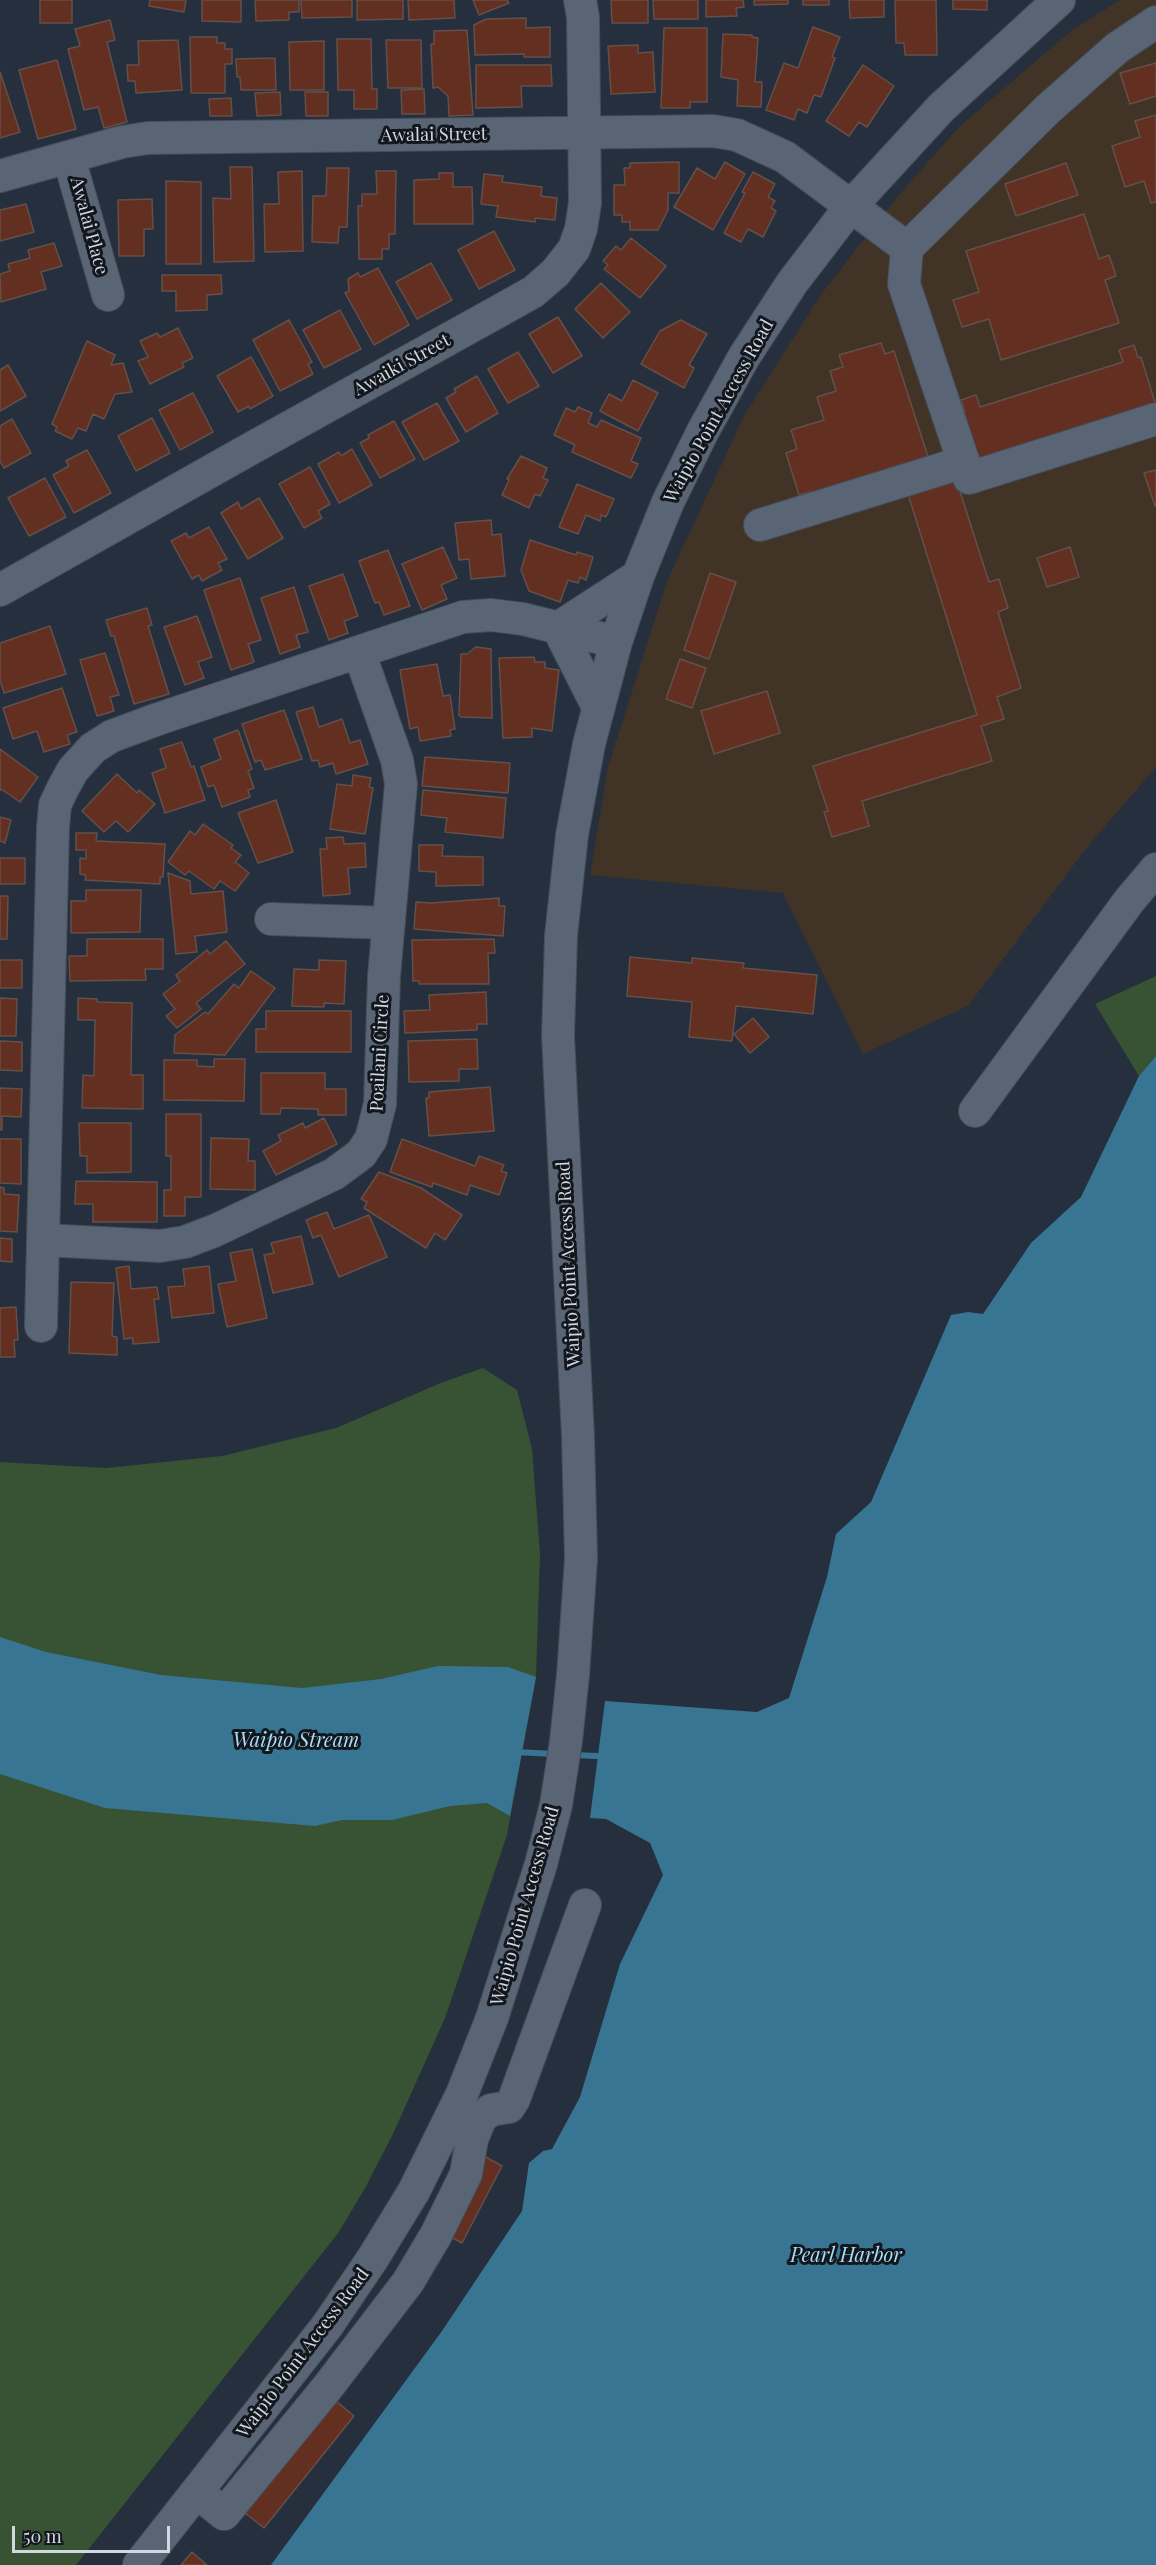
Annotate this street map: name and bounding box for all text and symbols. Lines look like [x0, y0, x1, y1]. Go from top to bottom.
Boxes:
street label: Awalai Street [381, 123, 487, 147]
street label: Awalai Place [66, 175, 112, 277]
street label: Waipio Point Access Road [660, 316, 778, 506]
street label: Awaiki Street [350, 330, 454, 400]
street label: Poailani Circle [366, 994, 394, 1112]
street label: Waipio Point Access Road [553, 1160, 585, 1368]
water label: Waipio Stream [233, 1729, 359, 1753]
street label: Waipio Point Access Road [486, 1804, 564, 2008]
water label: Pearl Harbor [790, 2244, 902, 2268]
street label: Waipio Point Access Road [232, 2264, 374, 2442]
scale bar [15, 2514, 172, 2552]
text: 50 m [23, 2524, 62, 2548]

